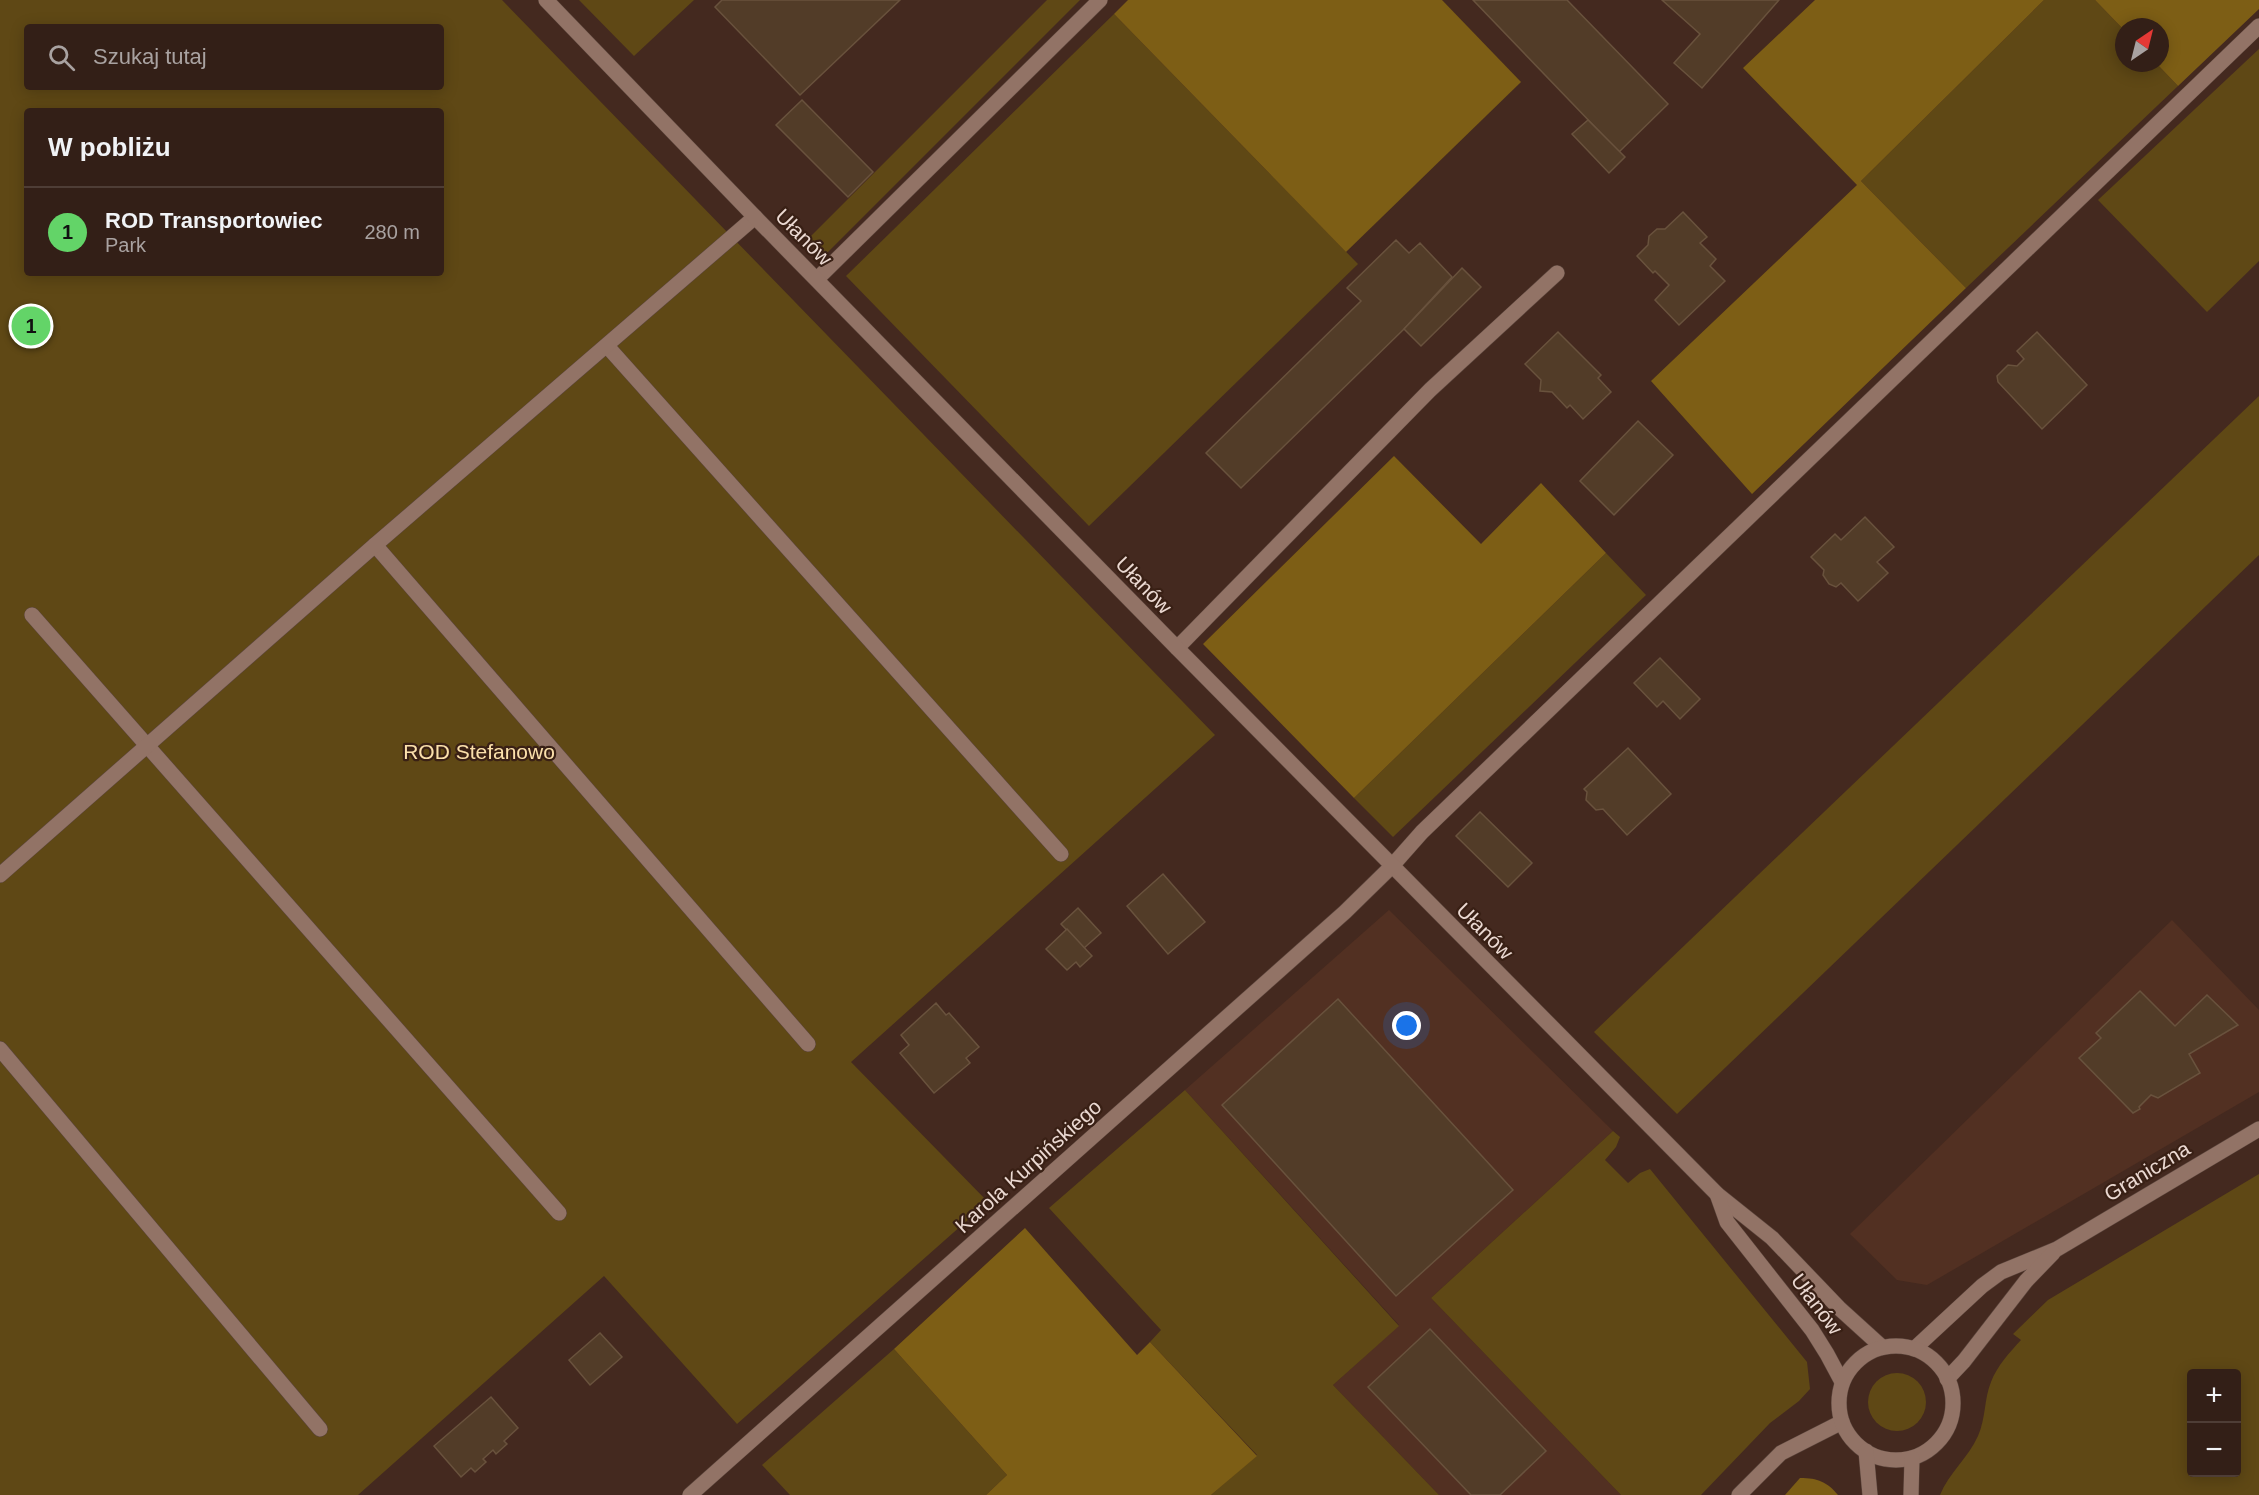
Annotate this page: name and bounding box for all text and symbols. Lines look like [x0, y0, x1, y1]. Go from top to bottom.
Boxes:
north arrow [2115, 18, 2169, 72]
search box [24, 24, 444, 90]
icon: search [45, 41, 78, 74]
text: Szukaj tutaj [93, 44, 207, 69]
text: W pobliżu [48, 132, 171, 162]
street label: Ułanów [771, 204, 837, 270]
text: ROD Transportowiec [105, 208, 323, 233]
text: 1 [62, 221, 73, 243]
text: 280 m [364, 221, 420, 243]
text: Park [105, 234, 146, 256]
pin: 1 [12, 304, 51, 348]
street label: Ułanów [1111, 552, 1177, 619]
park label: ROD Stefanowo [403, 740, 555, 763]
street label: Ułanów [1452, 898, 1518, 964]
your location [1392, 1011, 1421, 1040]
street label: Karola Kurpińskiego [950, 1095, 1106, 1237]
street label: Graniczna [2100, 1136, 2194, 1206]
street label: Ułanów [1787, 1269, 1848, 1340]
map controls [2187, 1369, 2241, 1477]
button: + [2187, 1369, 2241, 1423]
button: − [2187, 1423, 2241, 1477]

